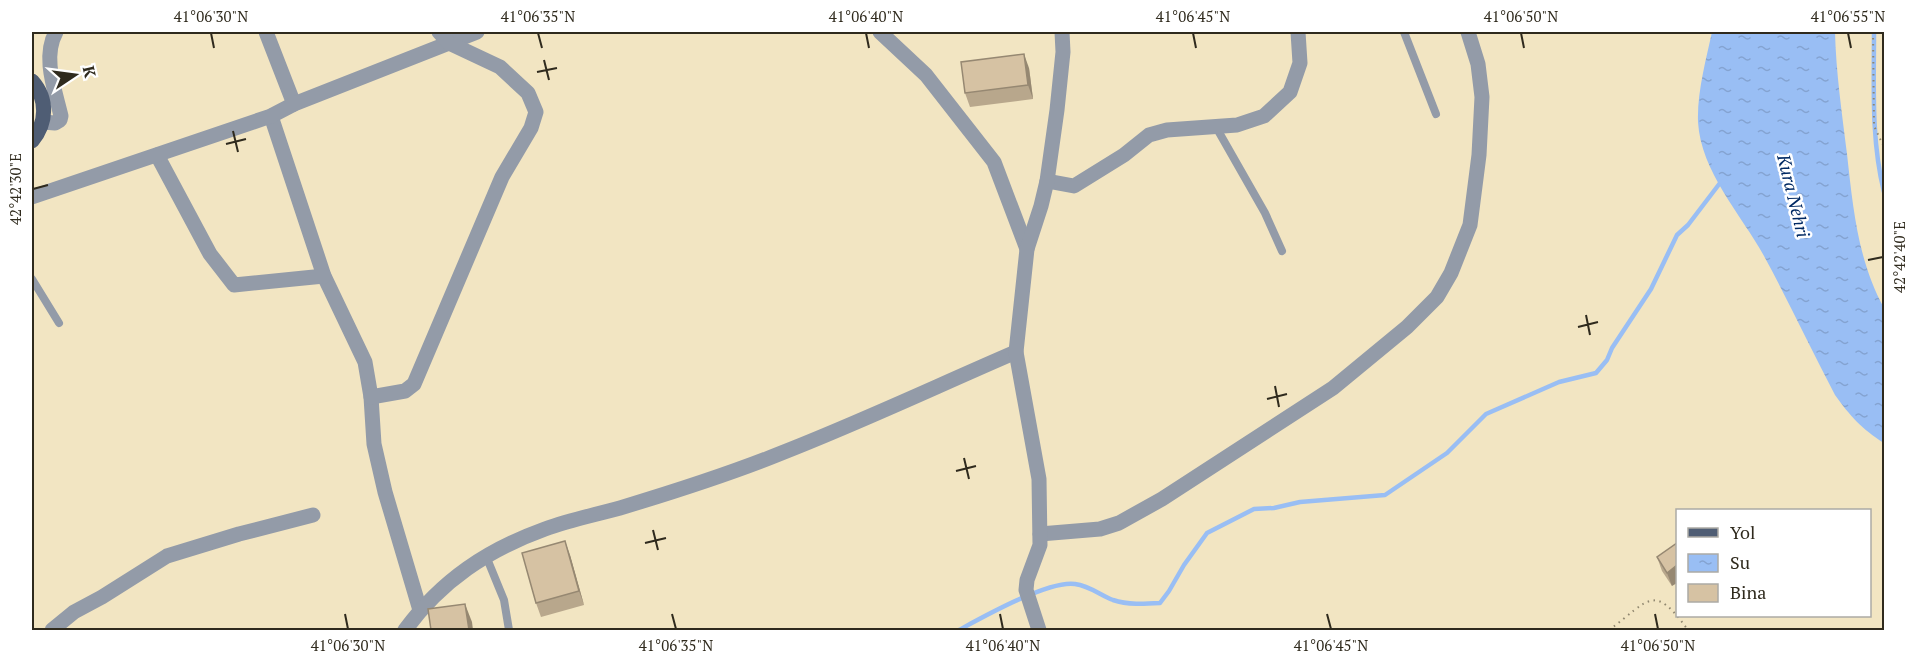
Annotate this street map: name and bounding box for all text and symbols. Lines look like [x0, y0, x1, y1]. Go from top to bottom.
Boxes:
text: 41°06'30"N [174, 6, 248, 26]
text: 41°06'35"N [501, 6, 575, 26]
text: 41°06'40"N [829, 6, 903, 26]
text: 41°06'45"N [1156, 6, 1230, 26]
text: 41°06'50"N [1484, 6, 1558, 26]
text: 41°06'55"N [1811, 6, 1885, 26]
north arrow [45, 45, 105, 105]
text: K [78, 64, 102, 80]
water label: Kura Nehri [1772, 151, 1816, 240]
text: 42°42'30"E [5, 153, 25, 225]
text: 42°42'40"E [1889, 221, 1909, 293]
legend [1676, 509, 1871, 617]
text: Yol [1730, 520, 1755, 544]
text: Su [1730, 550, 1750, 574]
text: Bina [1730, 580, 1766, 604]
text: 41°06'30"N [311, 635, 385, 655]
text: 41°06'35"N [639, 635, 713, 655]
text: 41°06'40"N [966, 635, 1040, 655]
text: 41°06'45"N [1294, 635, 1368, 655]
text: 41°06'50"N [1621, 635, 1695, 655]

